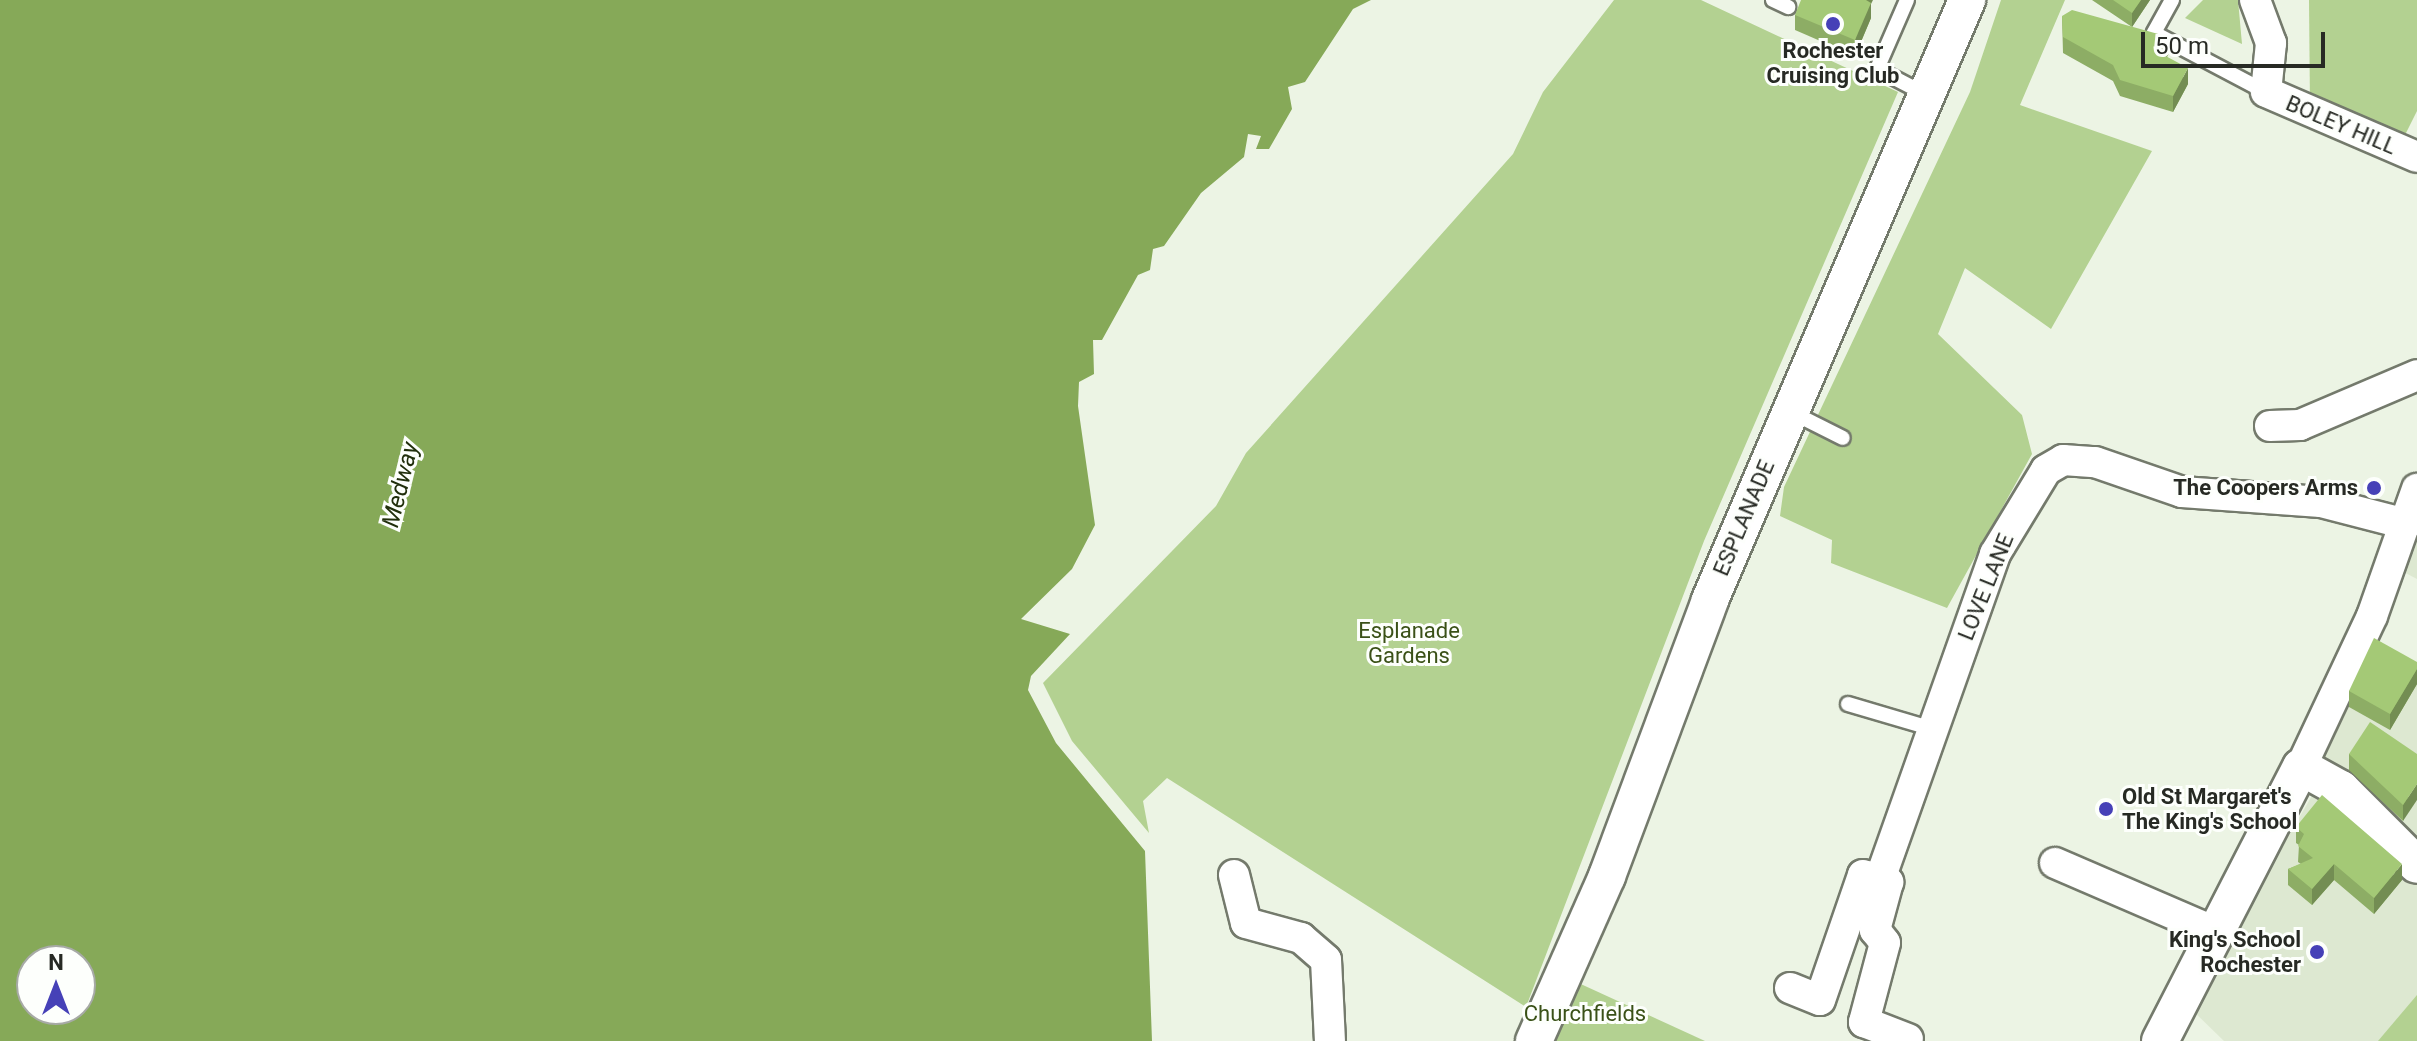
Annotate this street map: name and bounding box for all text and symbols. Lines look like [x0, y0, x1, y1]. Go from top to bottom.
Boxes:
marker: Rochester Cruising Club [1824, 15, 1842, 33]
scale bar [2145, 16, 2329, 66]
text: 50 m [2155, 32, 2209, 60]
place label: Rochester Cruising Club [1767, 37, 1899, 88]
street label: BOLEY HILL [2282, 90, 2400, 160]
water label: Medway [377, 439, 425, 531]
street label: ESPLANADE [1708, 456, 1780, 580]
place label: The Coopers Arms [2173, 475, 2358, 501]
marker: The Coopers Arms [2365, 479, 2383, 497]
street label: LOVE LANE [1953, 530, 2019, 644]
park label: Esplanade Gardens [1358, 617, 1460, 668]
place label: Old St Margaret's The King's School [2122, 783, 2297, 834]
marker: Old St Margaret's The King's School [2097, 800, 2115, 818]
place label: King's School Rochester [2169, 926, 2301, 978]
marker: King's School Rochester [2308, 943, 2326, 961]
north arrow [16, 945, 96, 1025]
text: N [48, 950, 64, 975]
park label: Churchfields [1524, 1001, 1646, 1027]

